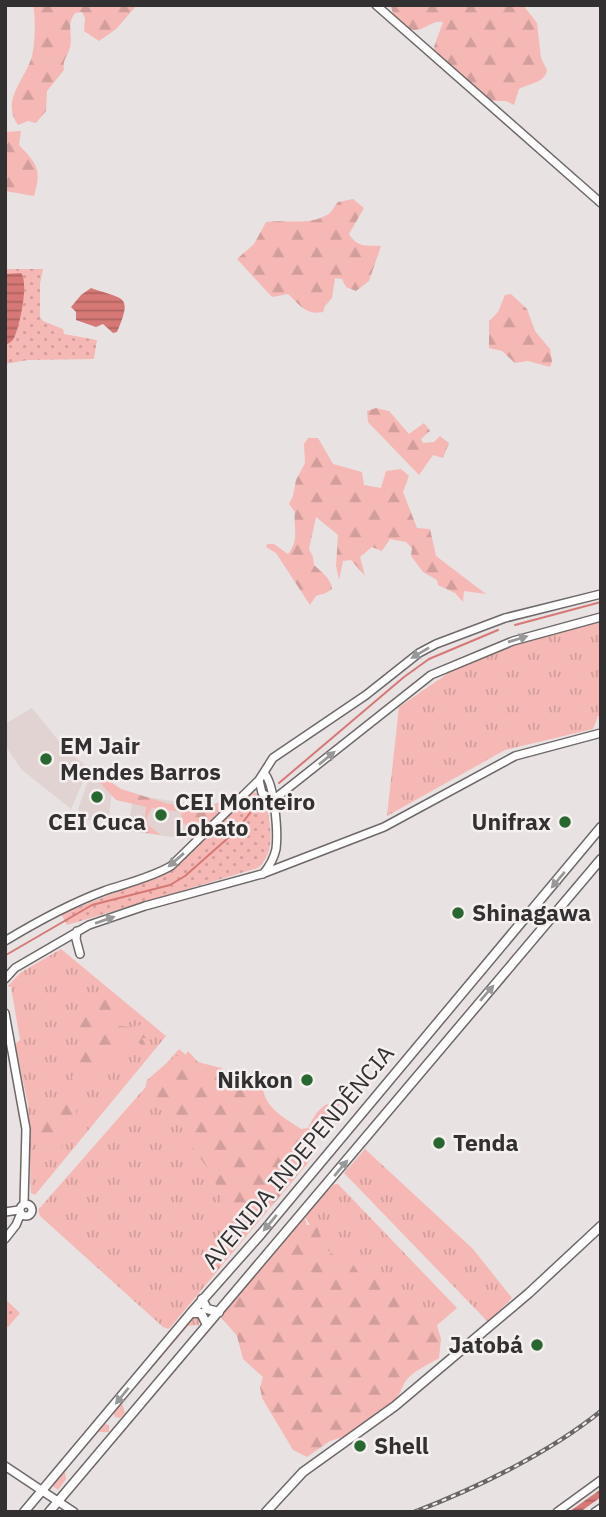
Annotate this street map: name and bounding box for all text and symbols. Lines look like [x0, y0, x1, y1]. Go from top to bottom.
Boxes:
one-way arrow [508, 634, 529, 644]
one-way arrow [411, 647, 430, 659]
place label: EM Jair Mendes Barros [60, 730, 221, 786]
marker: EM Jair Mendes Barros [38, 751, 54, 767]
one-way arrow [318, 751, 336, 766]
place label: CEI Monteiro Lobato [175, 786, 315, 842]
marker: CEI Cuca [89, 789, 105, 805]
place label: CEI Cuca [48, 806, 146, 836]
place label: Unifrax [472, 806, 551, 836]
marker: CEI Monteiro Lobato [153, 807, 169, 823]
marker: Unifrax [557, 814, 573, 830]
one-way arrow [167, 852, 185, 868]
one-way arrow [551, 872, 566, 889]
place label: Shinagawa [472, 897, 591, 927]
marker: Shinagawa [450, 905, 466, 921]
one-way arrow [95, 914, 116, 925]
one-way arrow [479, 984, 495, 1002]
street label: AVENIDA INDEPENDÊNCIA [195, 1038, 400, 1274]
place label: Nikkon [217, 1064, 293, 1094]
marker: Nikkon [299, 1072, 315, 1088]
place label: Tenda [453, 1127, 519, 1157]
marker: Tenda [431, 1135, 447, 1151]
one-way arrow [333, 1159, 349, 1177]
one-way arrow [262, 1214, 277, 1232]
place label: Jatobá [448, 1329, 523, 1359]
marker: Jatobá [529, 1337, 545, 1353]
one-way arrow [114, 1387, 129, 1405]
place label: Shell [374, 1430, 429, 1460]
marker: Shell [352, 1438, 368, 1454]

